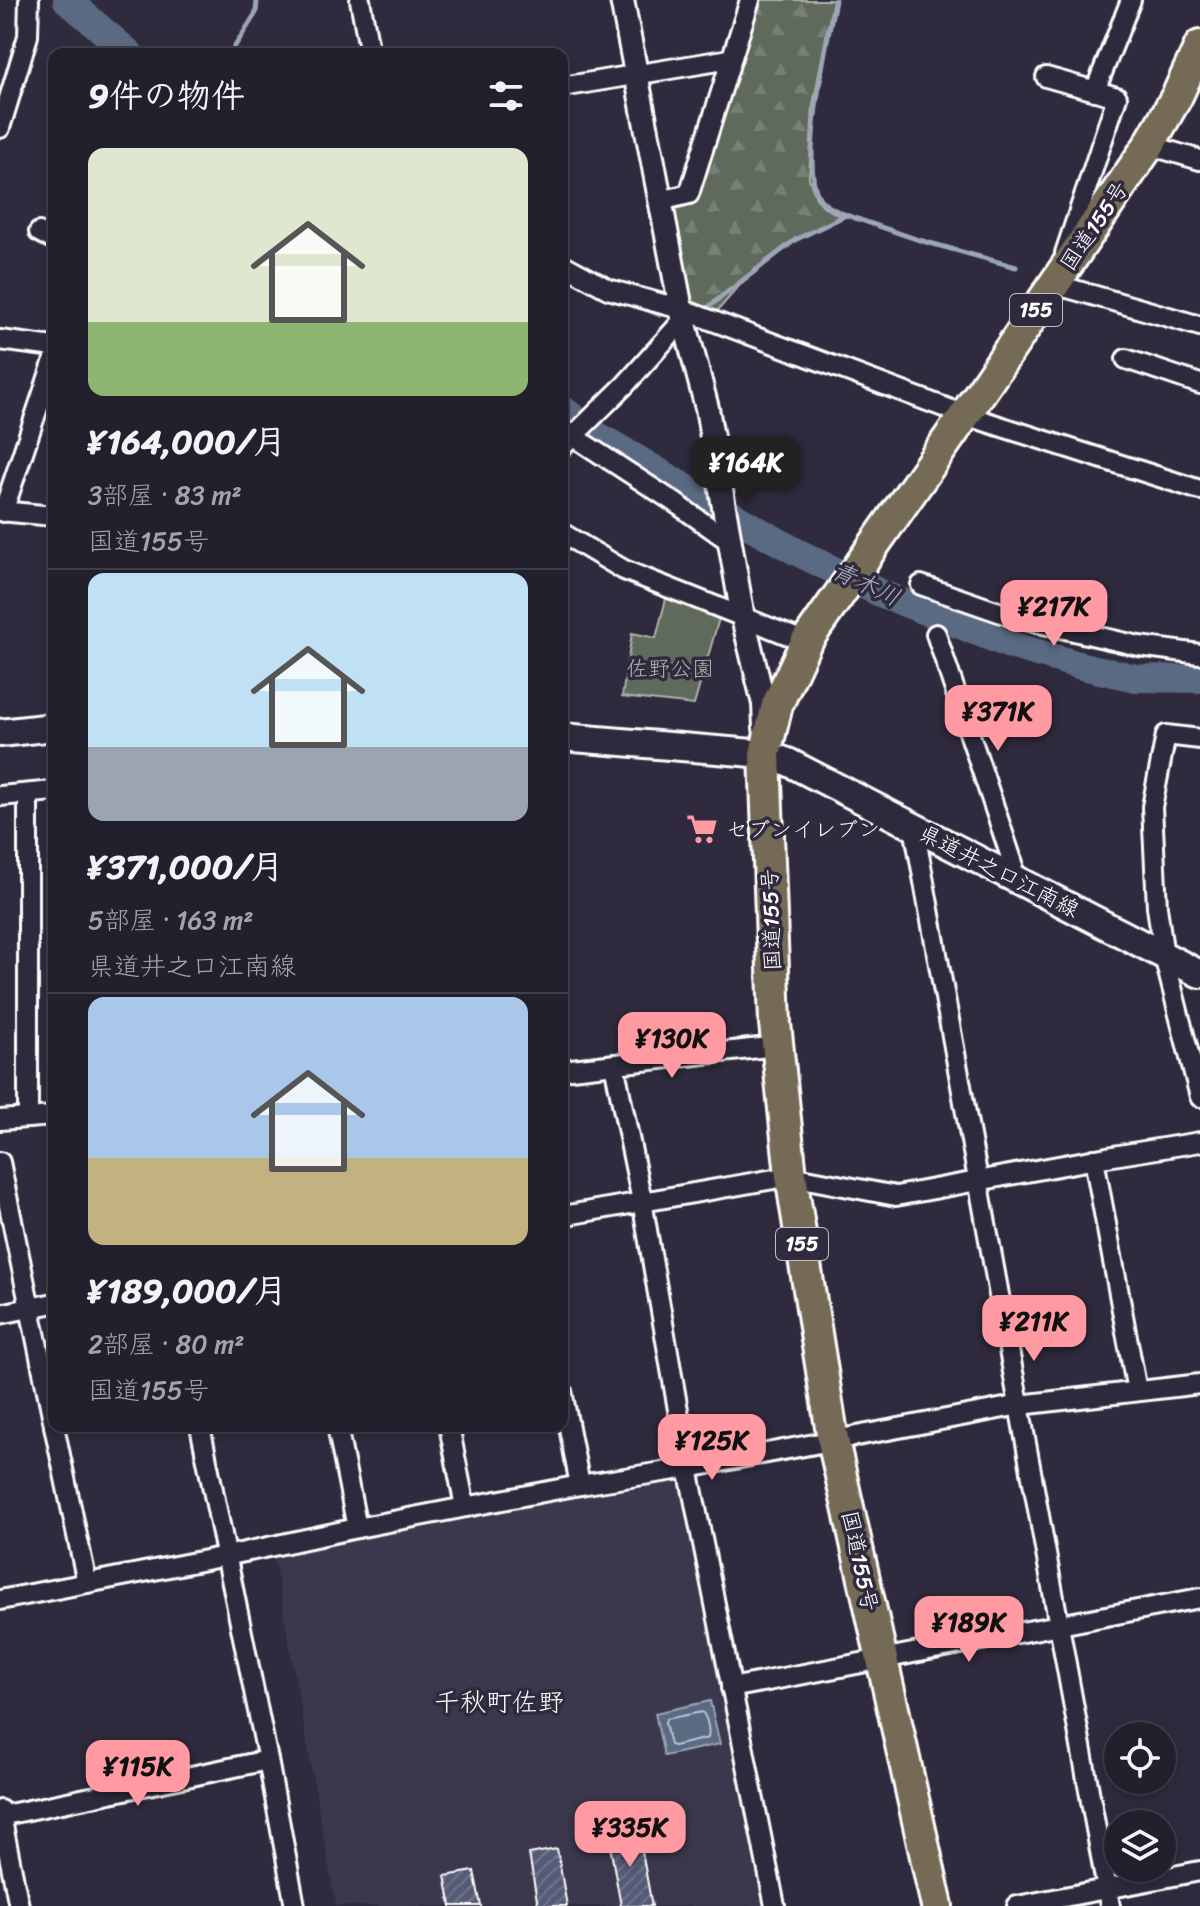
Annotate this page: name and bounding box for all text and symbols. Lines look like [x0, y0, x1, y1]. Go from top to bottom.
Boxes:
text: 9件の物件 [88, 66, 245, 126]
icon: filters [484, 74, 528, 118]
street label: 国道155号 [1049, 173, 1139, 279]
icon: home [236, 200, 380, 344]
road number: 155 [1010, 294, 1062, 326]
text: ¥164,000/月 [88, 412, 287, 472]
pin: ¥164K [690, 436, 802, 504]
text: ¥164K [710, 439, 782, 485]
text: 3部屋 · 83 m² [88, 472, 242, 518]
text: 国道155号 [88, 518, 209, 564]
water label: 青木川 [824, 550, 908, 618]
pin: ¥217K [998, 580, 1110, 648]
text: ¥217K [1018, 583, 1090, 629]
icon: home [236, 625, 380, 769]
park label: 佐野公園 [626, 649, 714, 688]
pin: ¥371K [942, 685, 1054, 753]
text: ¥371K [963, 688, 1033, 734]
place label: セブンイレブン [726, 810, 880, 849]
supermarket icon: セブンイレブン [685, 812, 719, 846]
street label: 県道井之口江南線 [912, 814, 1086, 928]
text: ¥371,000/月 [88, 837, 284, 897]
street label: 国道155号 [750, 868, 792, 972]
text: 5部屋 · 163 m² [88, 897, 254, 943]
text: 県道井之口江南線 [88, 943, 296, 989]
pin: ¥130K [616, 1012, 728, 1080]
text: ¥130K [636, 1015, 708, 1061]
icon: home [236, 1049, 380, 1193]
road number: 155 [776, 1228, 828, 1260]
text: ¥189,000/月 [88, 1261, 287, 1321]
pin: ¥211K [978, 1295, 1090, 1363]
text: ¥211K [1000, 1298, 1068, 1344]
text: 2部屋 · 80 m² [88, 1321, 245, 1367]
text: 国道155号 [88, 1367, 209, 1413]
pin: ¥125K [656, 1414, 768, 1482]
text: ¥125K [676, 1417, 748, 1463]
street label: 国道155号 [830, 1507, 890, 1615]
pin: ¥189K [913, 1596, 1025, 1664]
text: ¥189K [932, 1599, 1006, 1645]
district label: 千秋町佐野 [434, 1679, 564, 1725]
map controls [1104, 1722, 1176, 1882]
button: locate [1104, 1722, 1176, 1794]
pin: ¥115K [82, 1740, 194, 1808]
text: ¥115K [104, 1743, 172, 1789]
pin: ¥335K [574, 1801, 686, 1869]
text: ¥335K [593, 1804, 667, 1850]
button: layers [1104, 1810, 1176, 1882]

